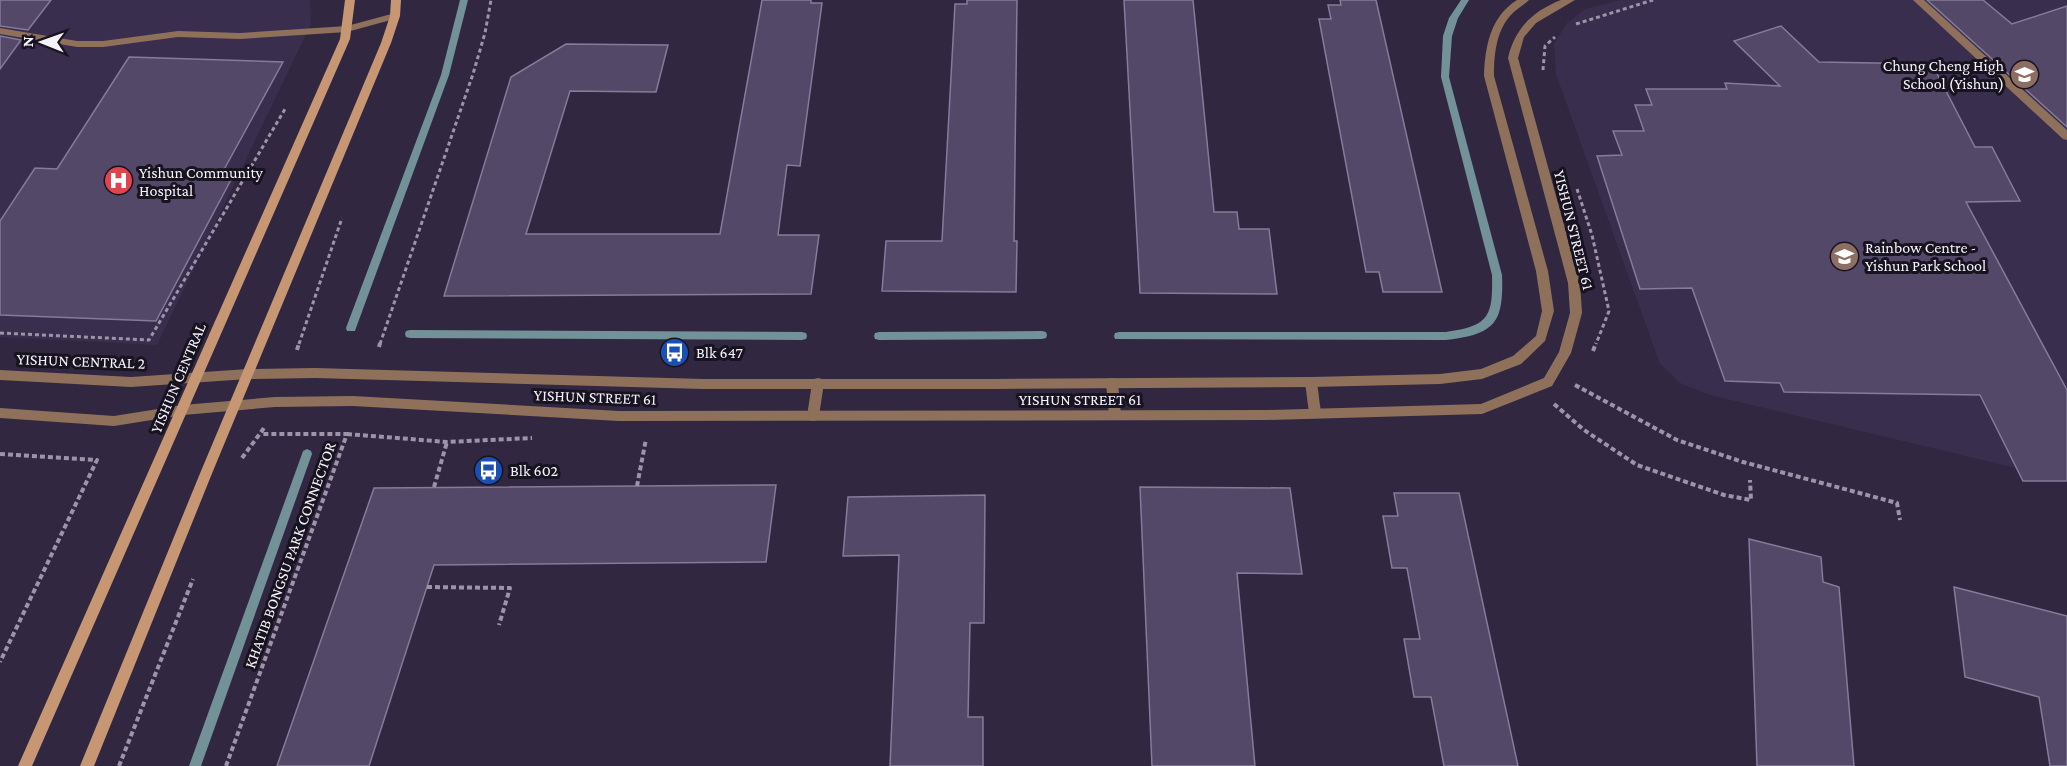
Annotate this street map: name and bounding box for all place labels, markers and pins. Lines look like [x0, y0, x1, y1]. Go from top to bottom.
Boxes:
place label: Chung Cheng High School (Yishun) [1883, 57, 2004, 93]
school or university icon: Chung Cheng High School (Yishun) [2009, 58, 2041, 90]
place label: Yishun Community Hospital [139, 164, 264, 200]
hospital icon: Yishun Community Hospital [102, 165, 134, 197]
place label: Rainbow Centre - Yishun Park School [1865, 239, 1986, 274]
school or university icon: Rainbow Centre - Yishun Park School [1828, 240, 1860, 272]
bus stop icon: Blk 647 [659, 336, 691, 368]
place label: Blk 647 [696, 344, 744, 361]
bus stop icon: Blk 602 [473, 454, 505, 486]
place label: Blk 602 [510, 462, 559, 479]

